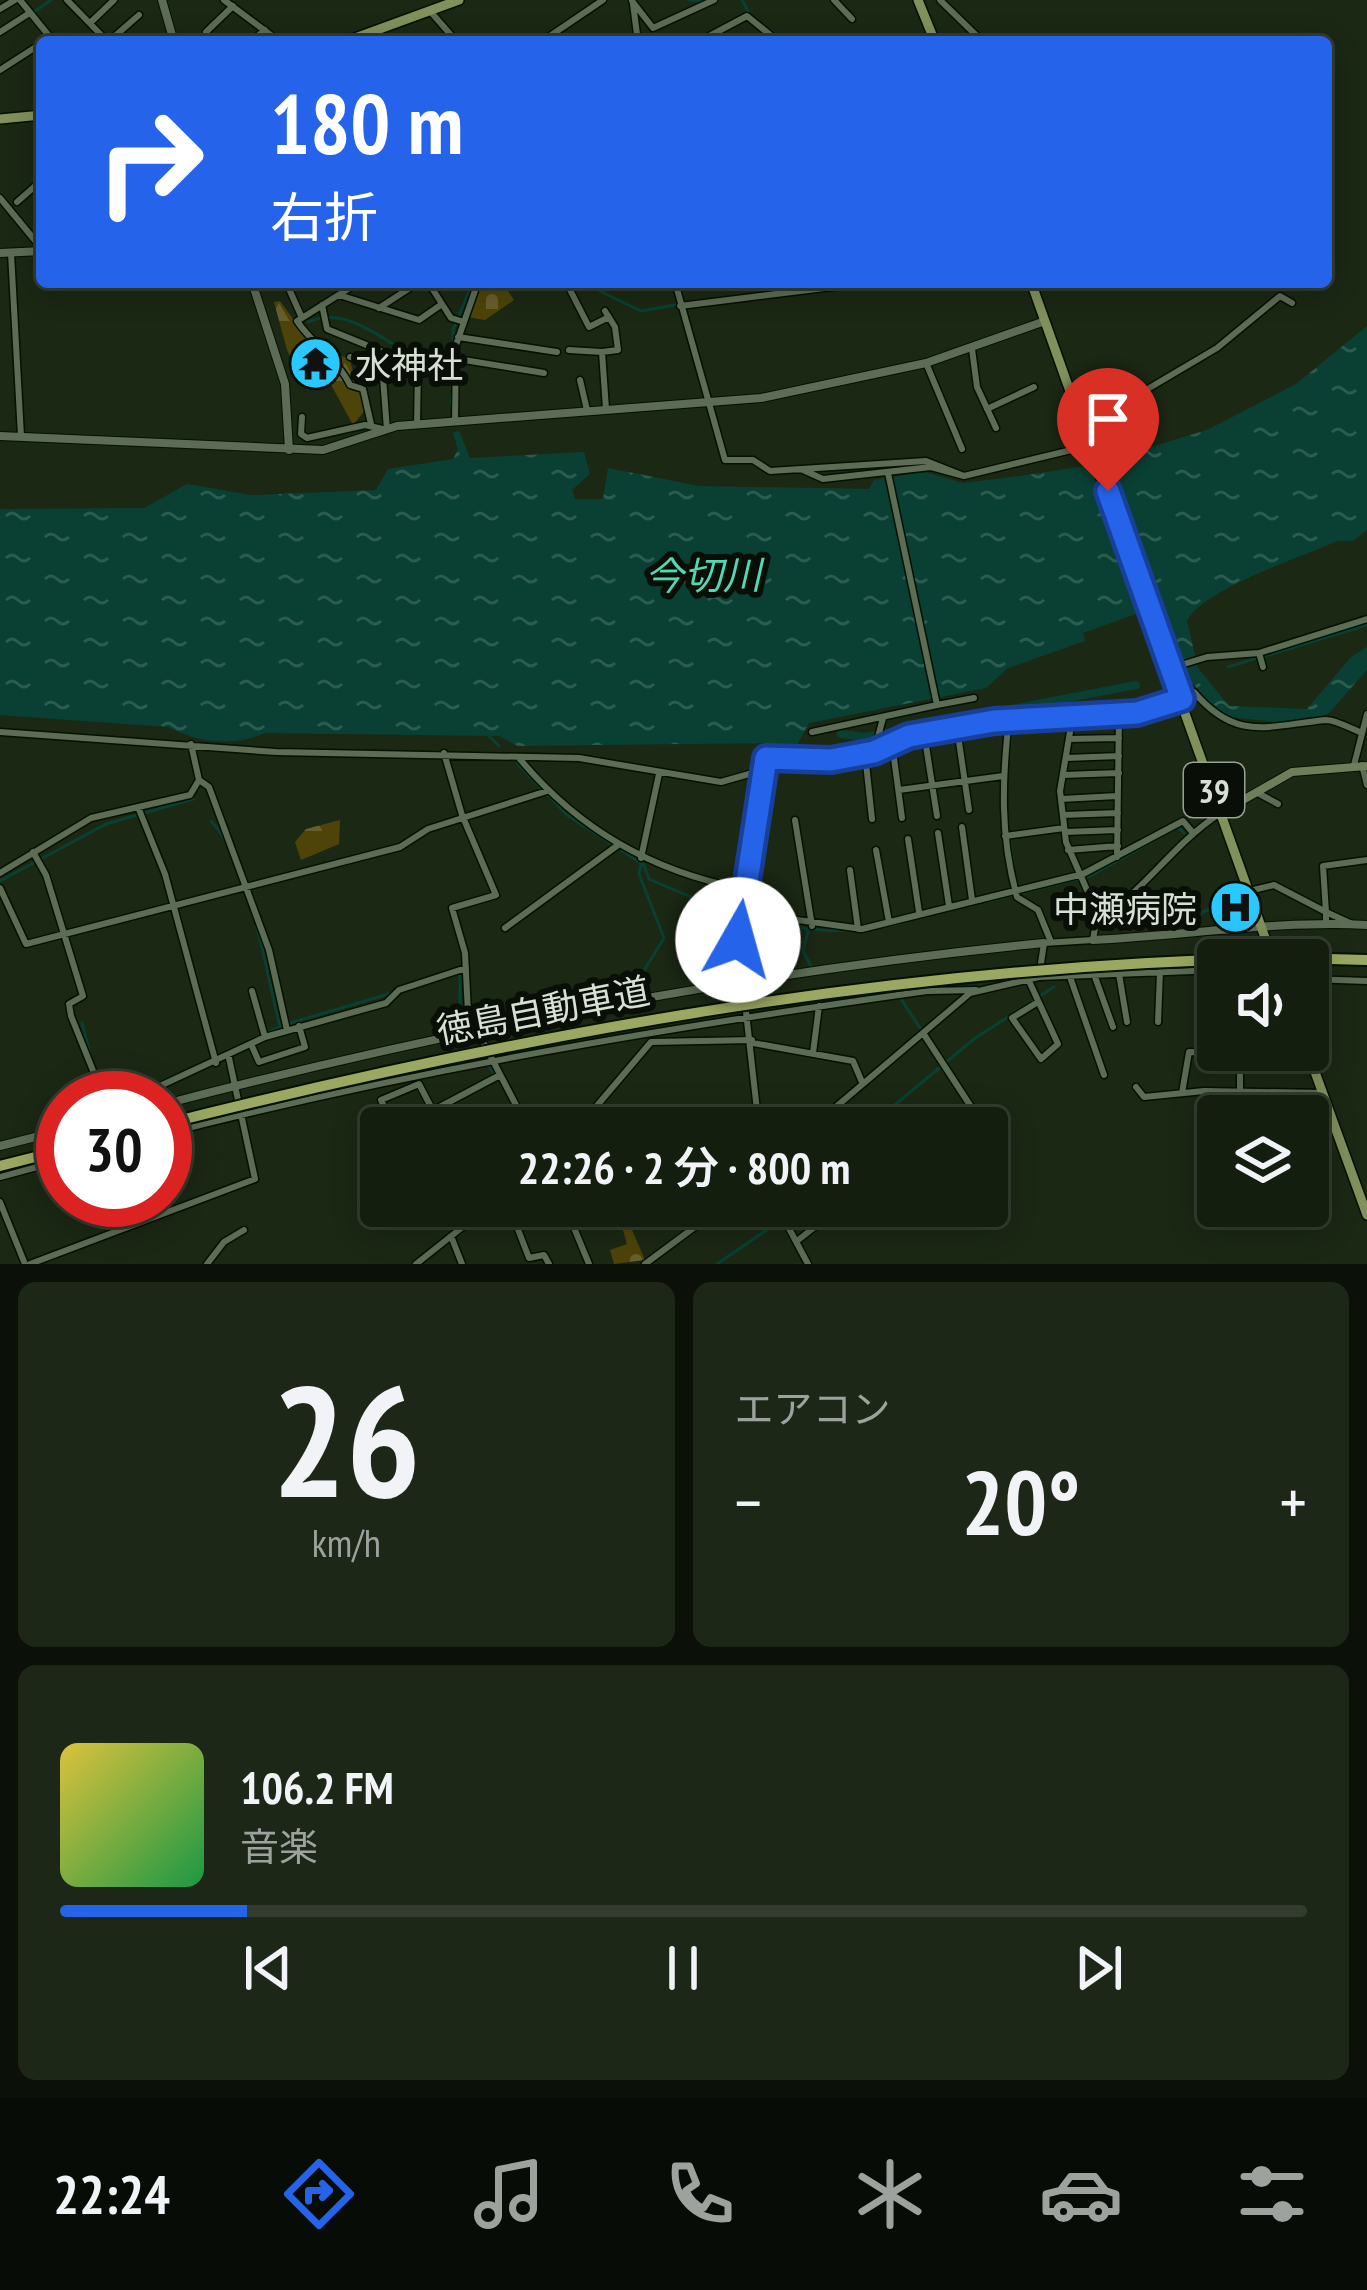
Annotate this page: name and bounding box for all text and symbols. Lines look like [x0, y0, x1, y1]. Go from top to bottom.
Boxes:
text: 180 m [270, 68, 463, 177]
icon: right [72, 84, 228, 240]
text: 右折 [270, 182, 378, 252]
temple icon: 水神社 [288, 336, 344, 392]
place label: 水神社 [355, 341, 463, 388]
pin [1057, 368, 1159, 491]
icon: arrive [1075, 386, 1141, 452]
water label: 今切川 [644, 548, 766, 602]
road number: 39 [1184, 763, 1244, 817]
position arrow [675, 877, 801, 1003]
hospital icon: 中瀬病院 [1208, 880, 1264, 936]
place label: 中瀬病院 [1053, 885, 1197, 932]
map controls [1197, 939, 1329, 1227]
button: sound [1197, 939, 1329, 1071]
street label: 徳島自動車道 [432, 966, 654, 1054]
speed limit sign: 30 [36, 1071, 192, 1227]
button: layers [1197, 1095, 1329, 1227]
text: 22:26 · 2 分 · 800 m [518, 1138, 850, 1196]
text: 26 [272, 1338, 421, 1540]
text: エアコン [735, 1383, 891, 1434]
text: 20° [961, 1443, 1080, 1560]
text: − [735, 1459, 762, 1544]
text: + [1280, 1459, 1307, 1544]
text: km/h [312, 1517, 381, 1568]
text: 106.2 FM [240, 1758, 394, 1816]
text: 音楽 [240, 1821, 318, 1872]
icon: previous [235, 1935, 301, 2001]
icon: pause [650, 1935, 716, 2001]
icon: next [1066, 1935, 1132, 2001]
icon: directions [277, 2152, 361, 2236]
icon: music [467, 2152, 551, 2236]
icon: phone [658, 2152, 742, 2236]
icon: climate [848, 2152, 932, 2236]
icon: car [1039, 2152, 1123, 2236]
icon: filters [1230, 2152, 1314, 2236]
text: 22:24 [53, 2159, 170, 2229]

